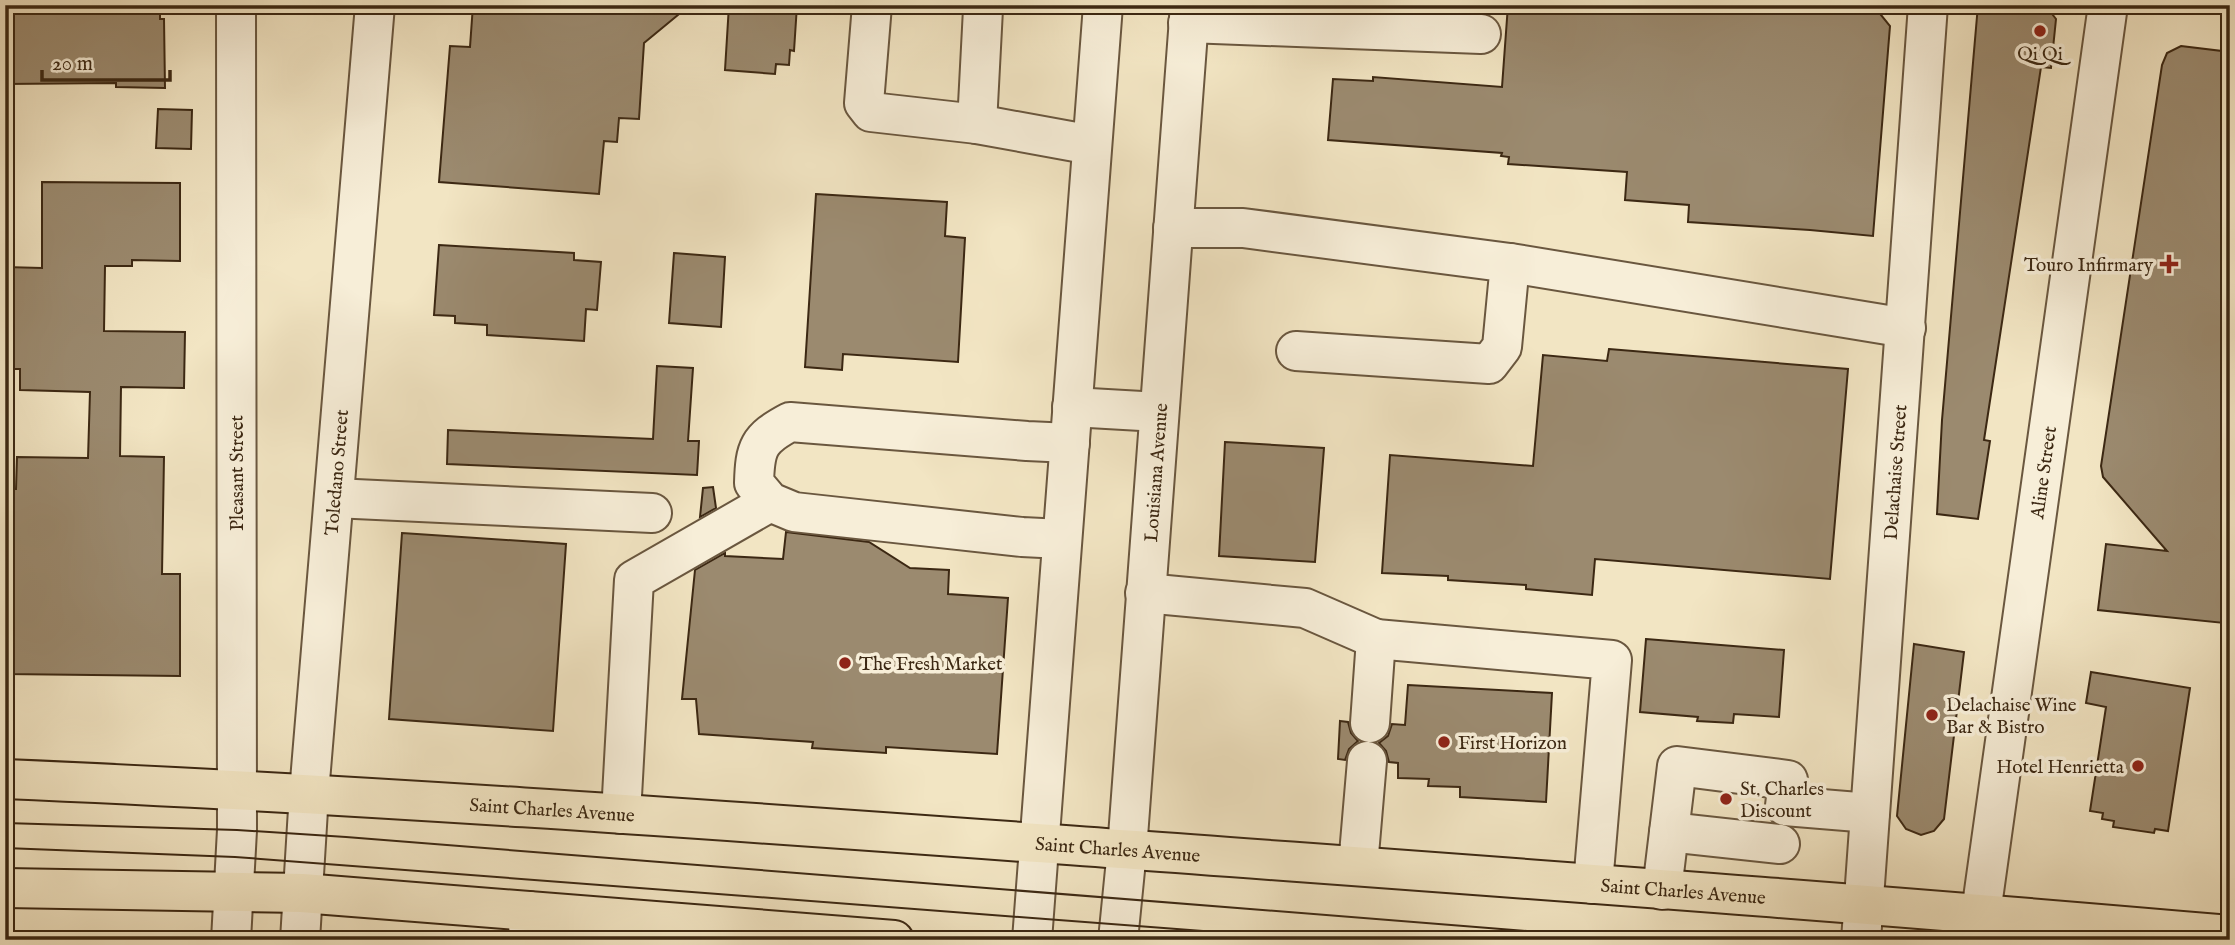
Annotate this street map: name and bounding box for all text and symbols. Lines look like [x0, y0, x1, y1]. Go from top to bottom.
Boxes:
marker: Qi Qi [2032, 23, 2048, 39]
scale bar [42, 38, 170, 82]
place label: Qi Qi [2017, 43, 2071, 67]
text: 20 m [52, 51, 93, 78]
place label: Touro Infirmary [2024, 254, 2154, 278]
marker: Touro Infirmary [2159, 254, 2179, 274]
street label: Louisiana Avenue [1140, 402, 1174, 543]
street label: Delachaise Street [1880, 403, 1913, 541]
street label: Toledano Street [321, 408, 355, 537]
street label: Pleasant Street [226, 415, 250, 531]
street label: Aline Street [2026, 424, 2063, 522]
place label: The Fresh Market [859, 653, 1003, 677]
marker: The Fresh Market [837, 655, 853, 671]
place label: Delachaise Wine Bar & Bistro [1946, 694, 2077, 740]
marker: Delachaise Wine Bar & Bistro [1924, 707, 1940, 723]
place label: First Horizon [1458, 732, 1567, 756]
marker: First Horizon [1436, 734, 1452, 750]
place label: Hotel Henrietta [1996, 756, 2125, 780]
marker: Hotel Henrietta [2130, 758, 2146, 774]
place label: St. Charles Discount [1740, 778, 1824, 824]
marker: St. Charles Discount [1718, 791, 1734, 807]
street label: Saint Charles Avenue [469, 794, 636, 829]
street label: Saint Charles Avenue [1034, 833, 1201, 869]
street label: Saint Charles Avenue [1600, 874, 1767, 911]

